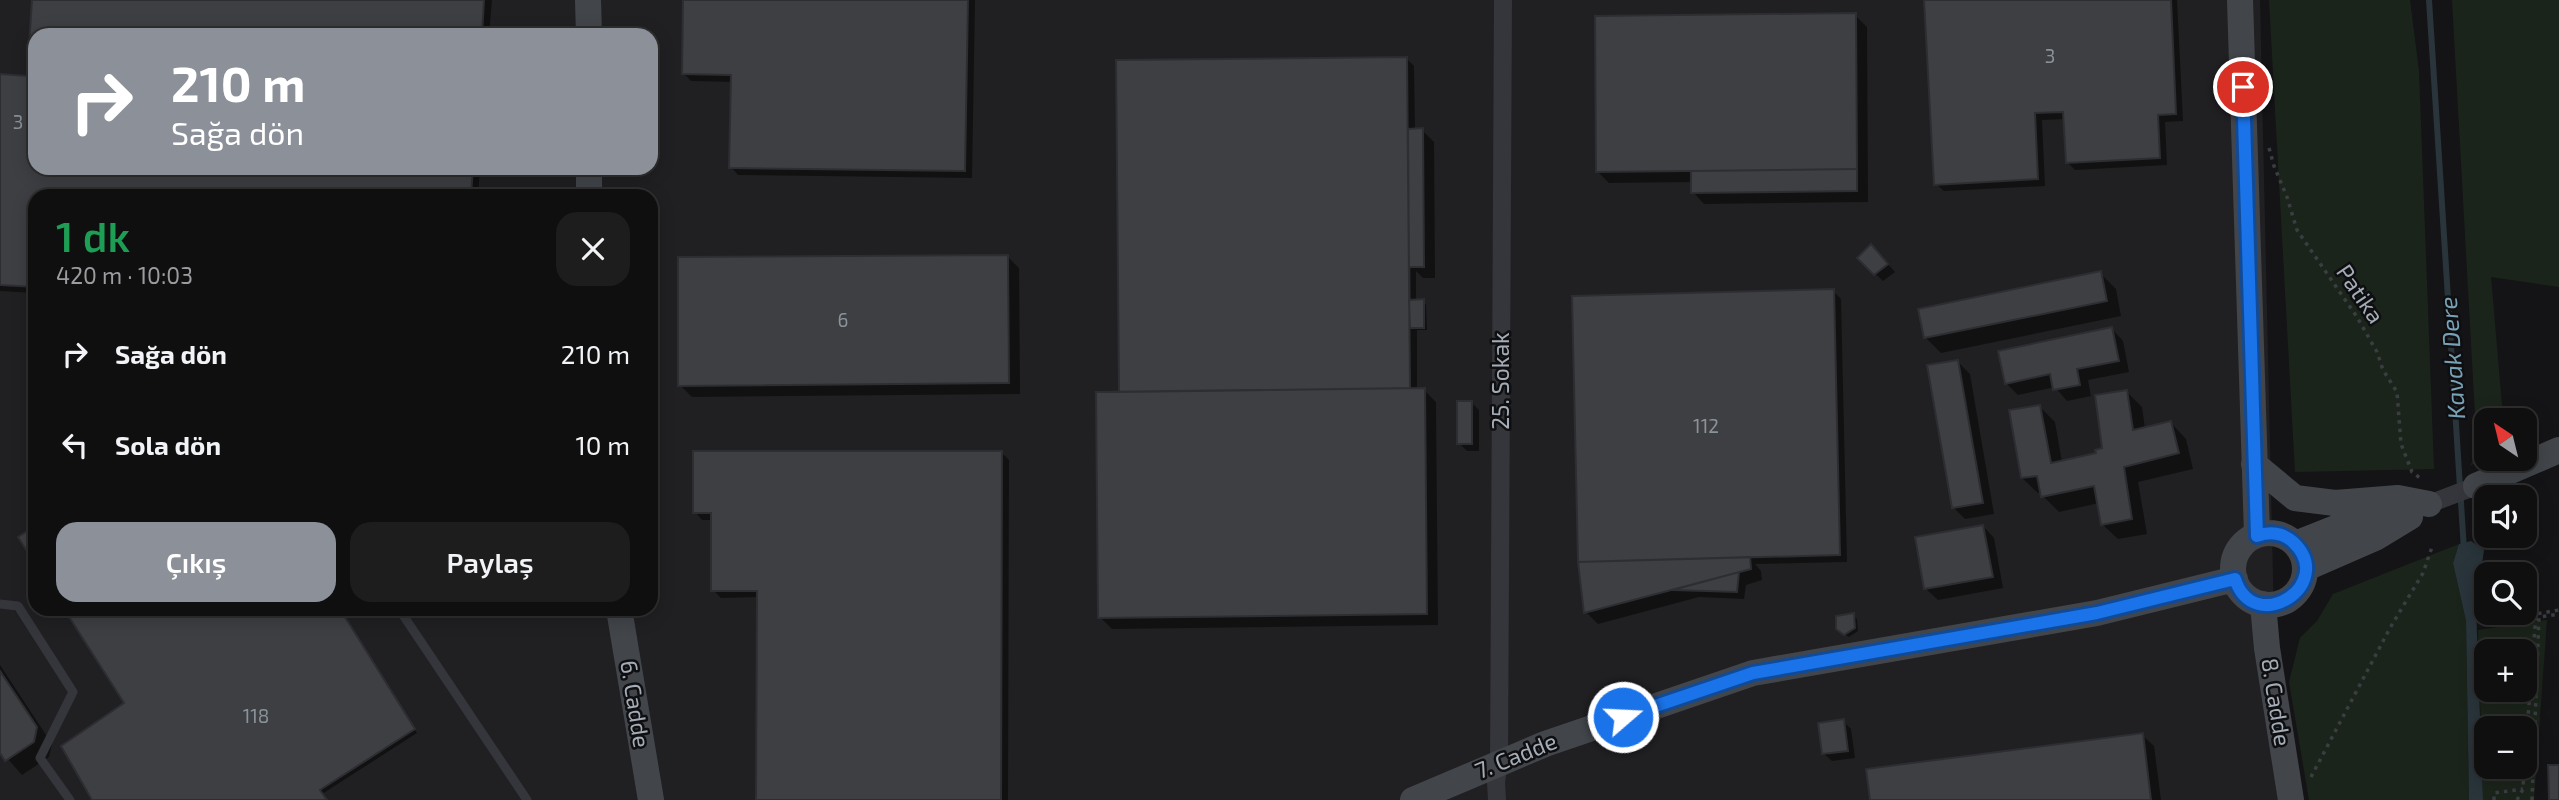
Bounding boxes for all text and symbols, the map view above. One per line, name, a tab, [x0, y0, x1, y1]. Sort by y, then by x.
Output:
house number: 3	[2045, 44, 2055, 67]
text: 210 m	[171, 53, 305, 112]
icon: right	[56, 56, 147, 147]
pin	[2213, 57, 2273, 117]
icon: arrive	[2224, 68, 2262, 106]
house number: 3	[13, 110, 23, 133]
text: Sağa dön	[171, 113, 304, 151]
text: 1 dk	[56, 210, 130, 260]
button: close	[556, 212, 630, 286]
street label: Patika	[2331, 259, 2391, 328]
text: 420 m · 10:03	[56, 261, 193, 289]
water label: Kavak Dere	[2433, 296, 2470, 420]
house number: 6	[838, 308, 848, 331]
street label: 25. Sokak	[1486, 332, 1514, 430]
icon: right	[56, 335, 94, 373]
text: Sağa dön	[115, 338, 227, 369]
text: 210 m	[561, 338, 630, 369]
north arrow	[2474, 408, 2538, 471]
map controls	[2474, 408, 2537, 779]
house number: 112	[1693, 414, 1719, 437]
icon: left	[56, 426, 94, 464]
text: Sola dön	[115, 429, 221, 460]
text: 10 m	[575, 429, 630, 460]
button: sound	[2474, 485, 2537, 548]
button: Çıkış	[56, 522, 336, 602]
button: Paylaş	[350, 522, 630, 602]
button: search	[2474, 562, 2537, 625]
button: +	[2474, 639, 2537, 702]
street label: 8. Cadde	[2256, 656, 2298, 748]
street label: 6. Cadde	[615, 658, 657, 749]
position arrow	[1586, 680, 1660, 754]
house number: 118	[243, 704, 269, 727]
button: −	[2474, 716, 2537, 779]
street label: 7. Cadde	[1471, 726, 1561, 784]

